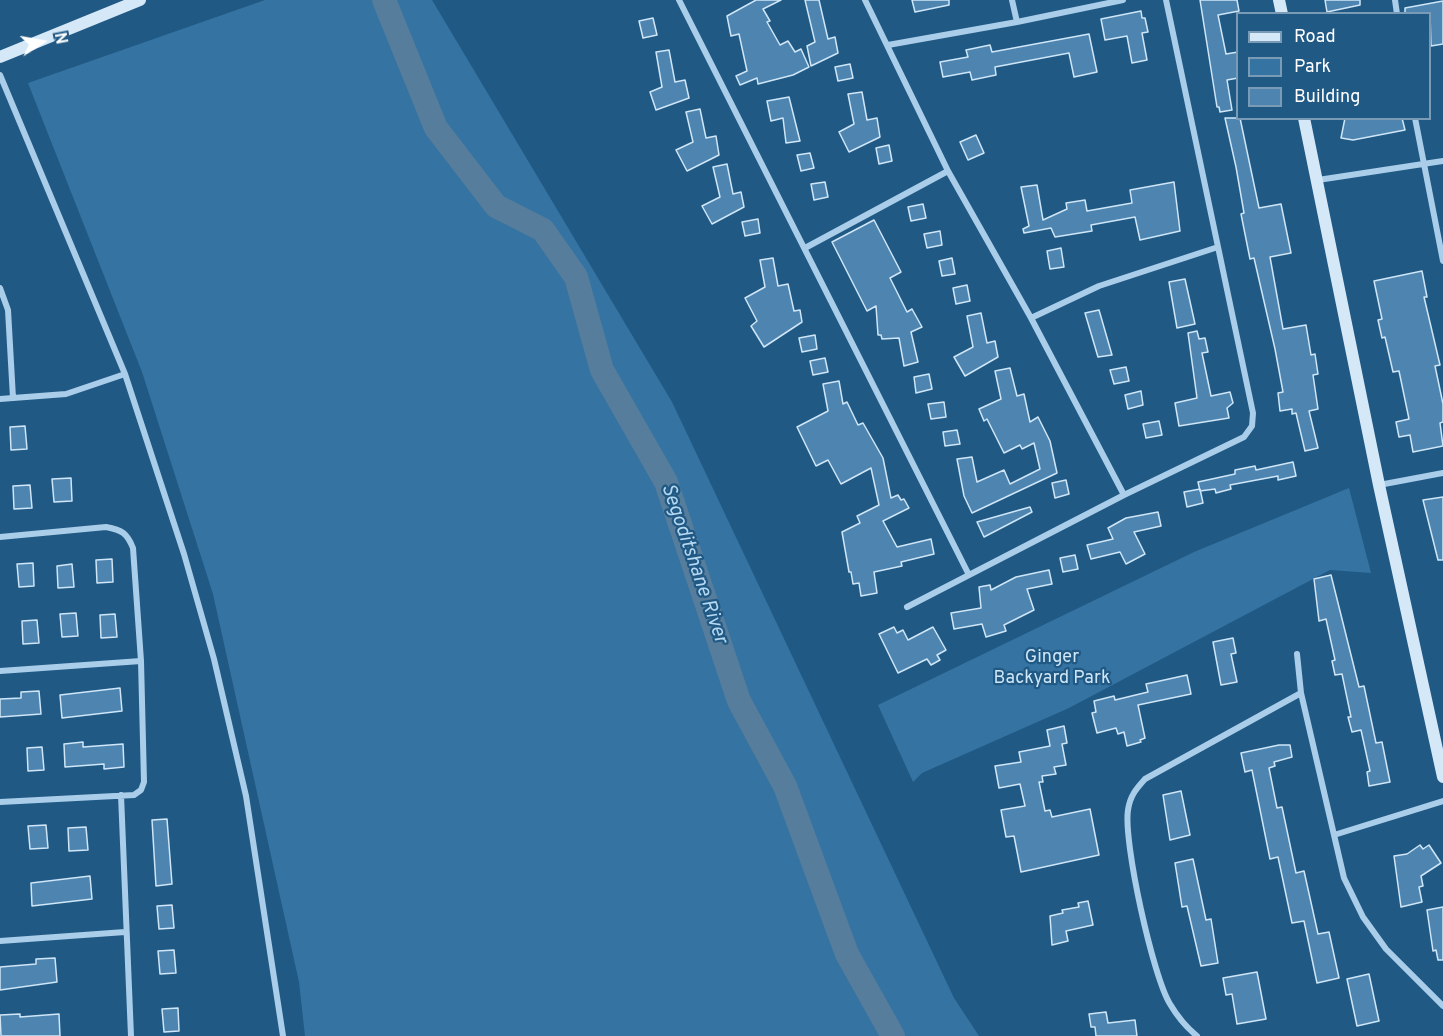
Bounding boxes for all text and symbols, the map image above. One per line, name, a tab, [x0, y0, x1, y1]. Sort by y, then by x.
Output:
north arrow	[12, 12, 72, 72]
legend	[1236, 12, 1431, 120]
text: Road	[1294, 26, 1336, 49]
text: N	[49, 31, 71, 46]
text: Park	[1294, 56, 1331, 79]
text: Building	[1294, 86, 1360, 109]
water label: Segoditshane River	[654, 481, 732, 647]
park label: Ginger Backyard Park	[994, 647, 1110, 690]

